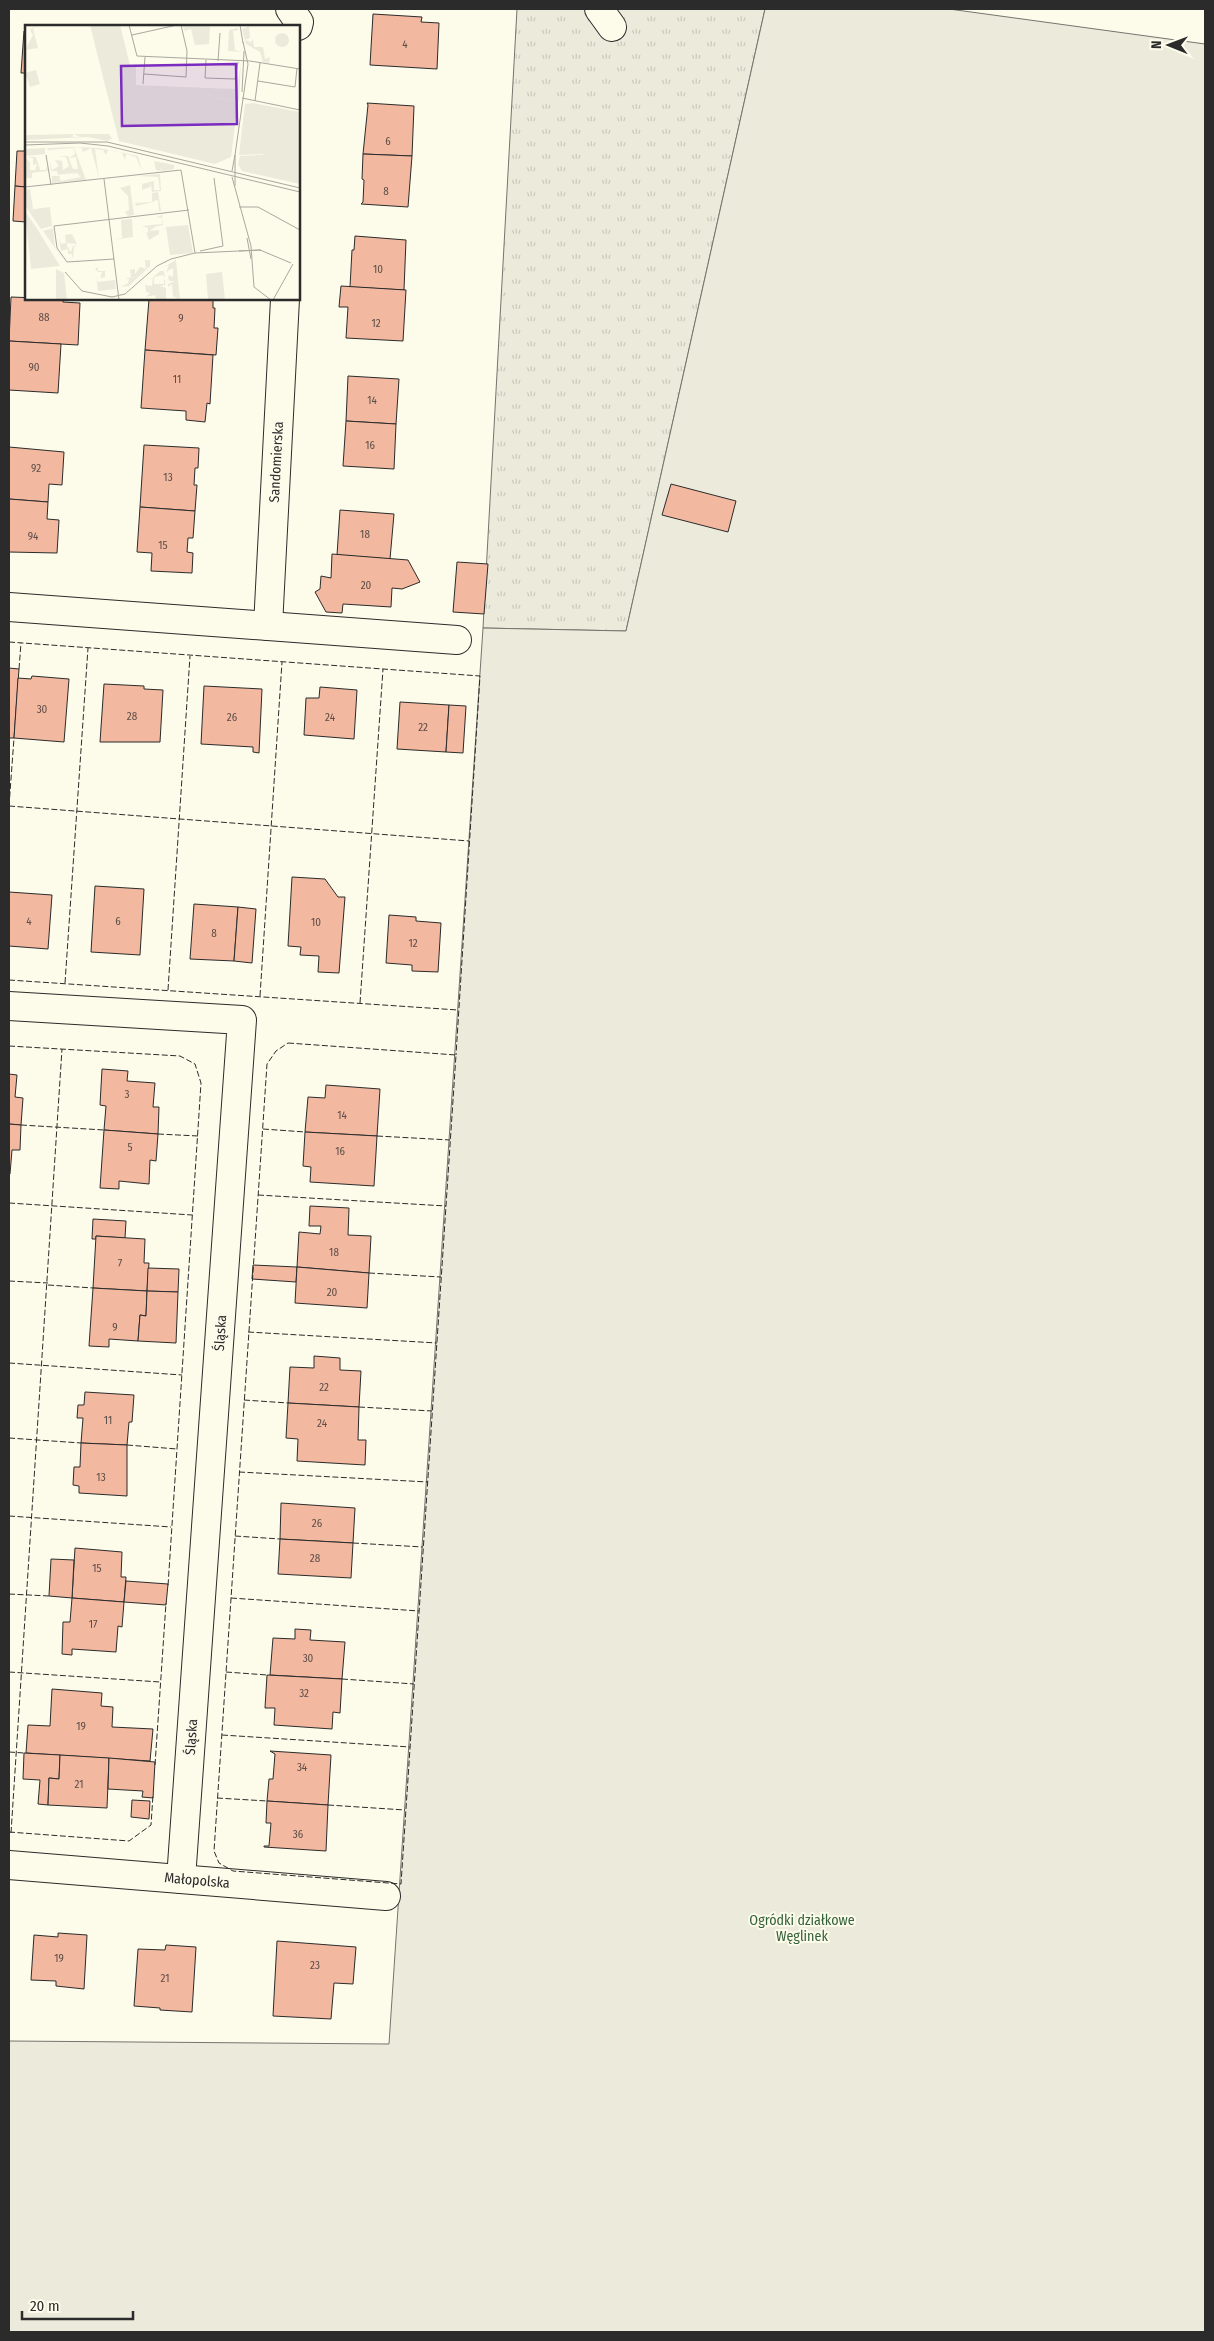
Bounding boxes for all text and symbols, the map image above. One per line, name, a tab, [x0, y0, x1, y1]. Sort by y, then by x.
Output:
north arrow	[1144, 20, 1194, 70]
inset map	[25, 25, 300, 300]
house number: 4	[402, 38, 408, 51]
text: N	[1148, 40, 1165, 49]
house number: 6	[385, 135, 391, 148]
house number: 8	[383, 185, 389, 198]
house number: 10	[373, 263, 383, 276]
house number: 88	[39, 311, 50, 324]
house number: 9	[178, 312, 184, 325]
house number: 12	[371, 317, 381, 330]
house number: 90	[28, 361, 40, 374]
house number: 11	[173, 373, 181, 386]
house number: 14	[367, 394, 377, 407]
street label: Sandomierska	[266, 421, 287, 503]
house number: 16	[365, 439, 375, 452]
house number: 92	[31, 462, 41, 475]
house number: 13	[163, 471, 173, 484]
house number: 18	[360, 528, 370, 541]
house number: 94	[28, 530, 39, 543]
house number: 15	[158, 539, 168, 552]
house number: 20	[361, 579, 372, 592]
house number: 30	[37, 703, 48, 716]
house number: 28	[127, 710, 138, 723]
house number: 26	[227, 711, 238, 724]
house number: 24	[325, 711, 336, 724]
house number: 22	[418, 721, 428, 734]
house number: 4	[26, 915, 32, 928]
house number: 6	[115, 915, 121, 928]
house number: 10	[311, 916, 321, 929]
house number: 8	[211, 927, 217, 940]
house number: 12	[408, 937, 418, 950]
house number: 3	[125, 1088, 130, 1101]
house number: 14	[337, 1109, 347, 1122]
house number: 5	[127, 1141, 133, 1154]
house number: 16	[335, 1145, 345, 1158]
house number: 18	[329, 1246, 339, 1259]
house number: 7	[118, 1257, 123, 1270]
house number: 20	[327, 1286, 338, 1299]
street label: Śląska	[210, 1314, 230, 1352]
house number: 9	[112, 1321, 118, 1334]
house number: 22	[319, 1381, 329, 1394]
house number: 11	[104, 1414, 112, 1427]
house number: 24	[317, 1417, 328, 1430]
house number: 13	[96, 1471, 106, 1484]
house number: 26	[312, 1517, 323, 1530]
house number: 28	[310, 1552, 321, 1565]
house number: 15	[92, 1562, 102, 1575]
house number: 17	[89, 1618, 98, 1631]
house number: 30	[303, 1652, 314, 1665]
house number: 32	[299, 1687, 309, 1700]
street label: Śląska	[181, 1718, 201, 1756]
house number: 19	[76, 1720, 86, 1733]
house number: 34	[297, 1761, 308, 1774]
house number: 21	[75, 1778, 83, 1791]
house number: 36	[293, 1828, 304, 1841]
street label: Małopolska	[164, 1869, 231, 1892]
park label: Ogródki działkowe Węglinek	[749, 1912, 855, 1945]
house number: 19	[54, 1952, 64, 1965]
house number: 23	[310, 1959, 320, 1972]
house number: 21	[161, 1972, 169, 1985]
scale bar	[22, 2288, 134, 2320]
text: 20 m	[30, 2297, 60, 2315]

